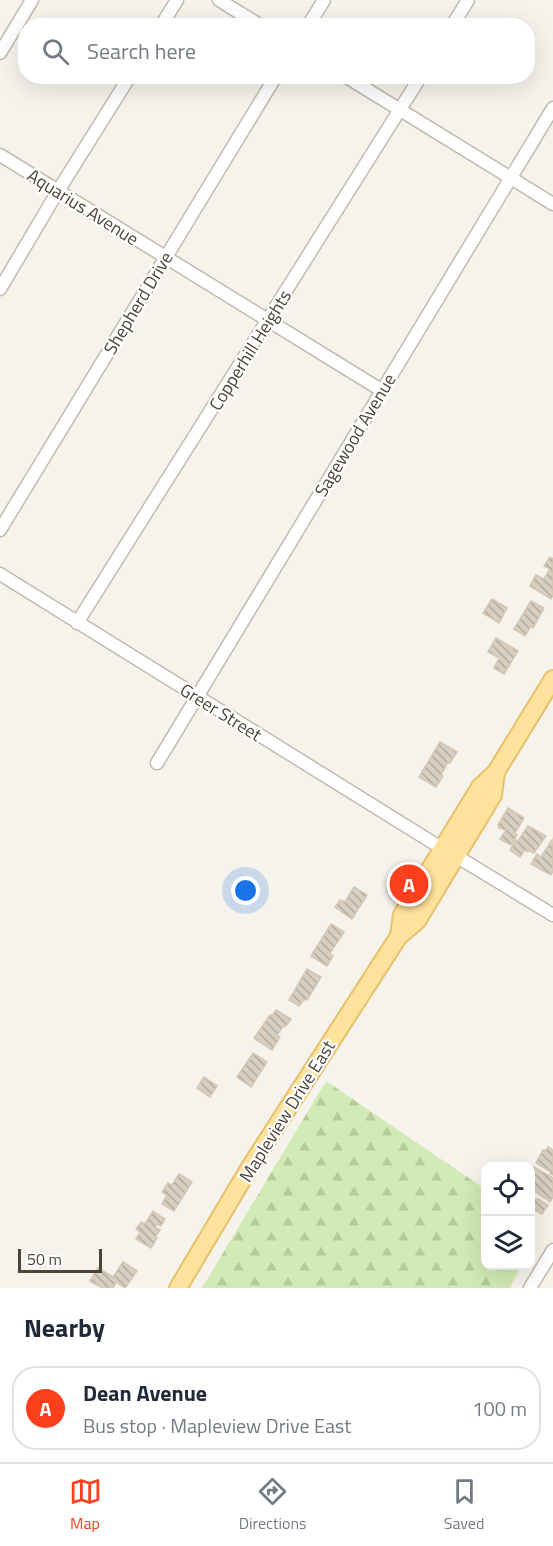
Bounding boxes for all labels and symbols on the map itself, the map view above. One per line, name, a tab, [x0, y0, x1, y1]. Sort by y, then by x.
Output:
street label: Aquarius Avenue	[22, 162, 144, 252]
street label: Shepherd Drive	[97, 246, 179, 360]
street label: Copperhill Heights	[202, 284, 298, 416]
street label: Sagewood Avenue	[308, 368, 402, 502]
street label: Greer Street	[175, 676, 268, 748]
pin: A	[390, 862, 428, 906]
your location	[231, 876, 260, 905]
street label: Mapleview Drive East	[232, 1034, 342, 1187]
scale bar	[18, 1246, 102, 1274]

